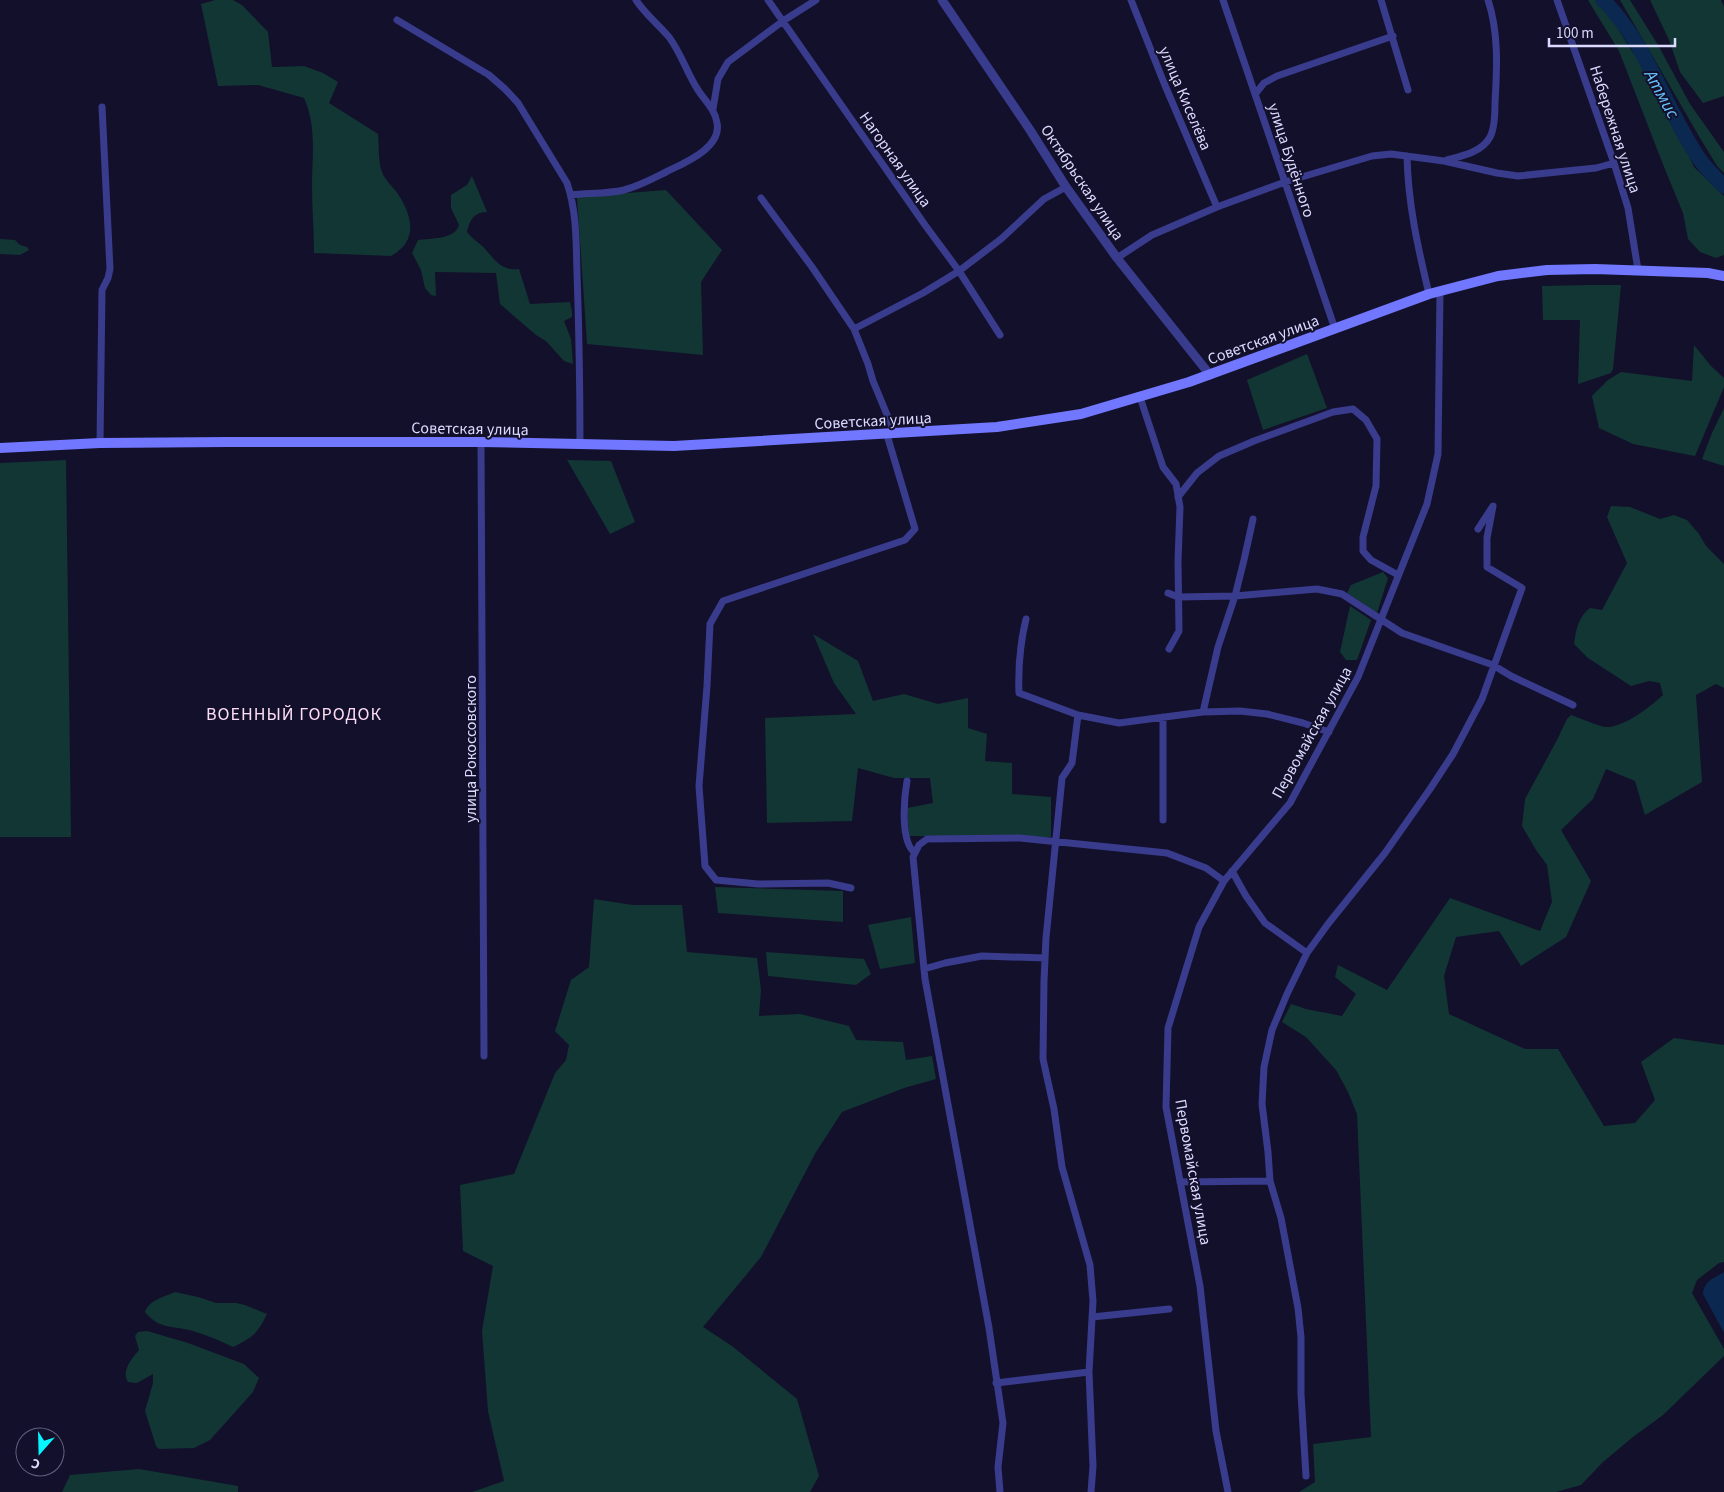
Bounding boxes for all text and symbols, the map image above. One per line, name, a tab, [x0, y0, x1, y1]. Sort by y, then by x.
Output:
scale bar	[1549, 15, 1675, 47]
text: 100 m	[1556, 23, 1594, 44]
street label: улица Киселёва	[1153, 43, 1217, 154]
street label: Набережная улица	[1584, 63, 1646, 196]
water label: Атмис	[1637, 64, 1685, 123]
street label: улица Будённого	[1262, 100, 1320, 220]
street label: Нагорная улица	[854, 107, 936, 212]
street label: Октябрьская улица	[1035, 120, 1129, 245]
street label: Советская улица	[1204, 310, 1322, 370]
street label: Советская улица	[814, 407, 932, 435]
street label: Советская улица	[411, 417, 529, 441]
street label: Первомайская улица	[1266, 663, 1357, 802]
street label: улица Рокоссовского	[460, 675, 482, 823]
district label: ВОЕННЫЙ ГОРОДОК	[206, 702, 382, 727]
street label: Первомайская улица	[1169, 1098, 1217, 1247]
north arrow	[15, 1427, 65, 1477]
text: С	[29, 1452, 43, 1474]

